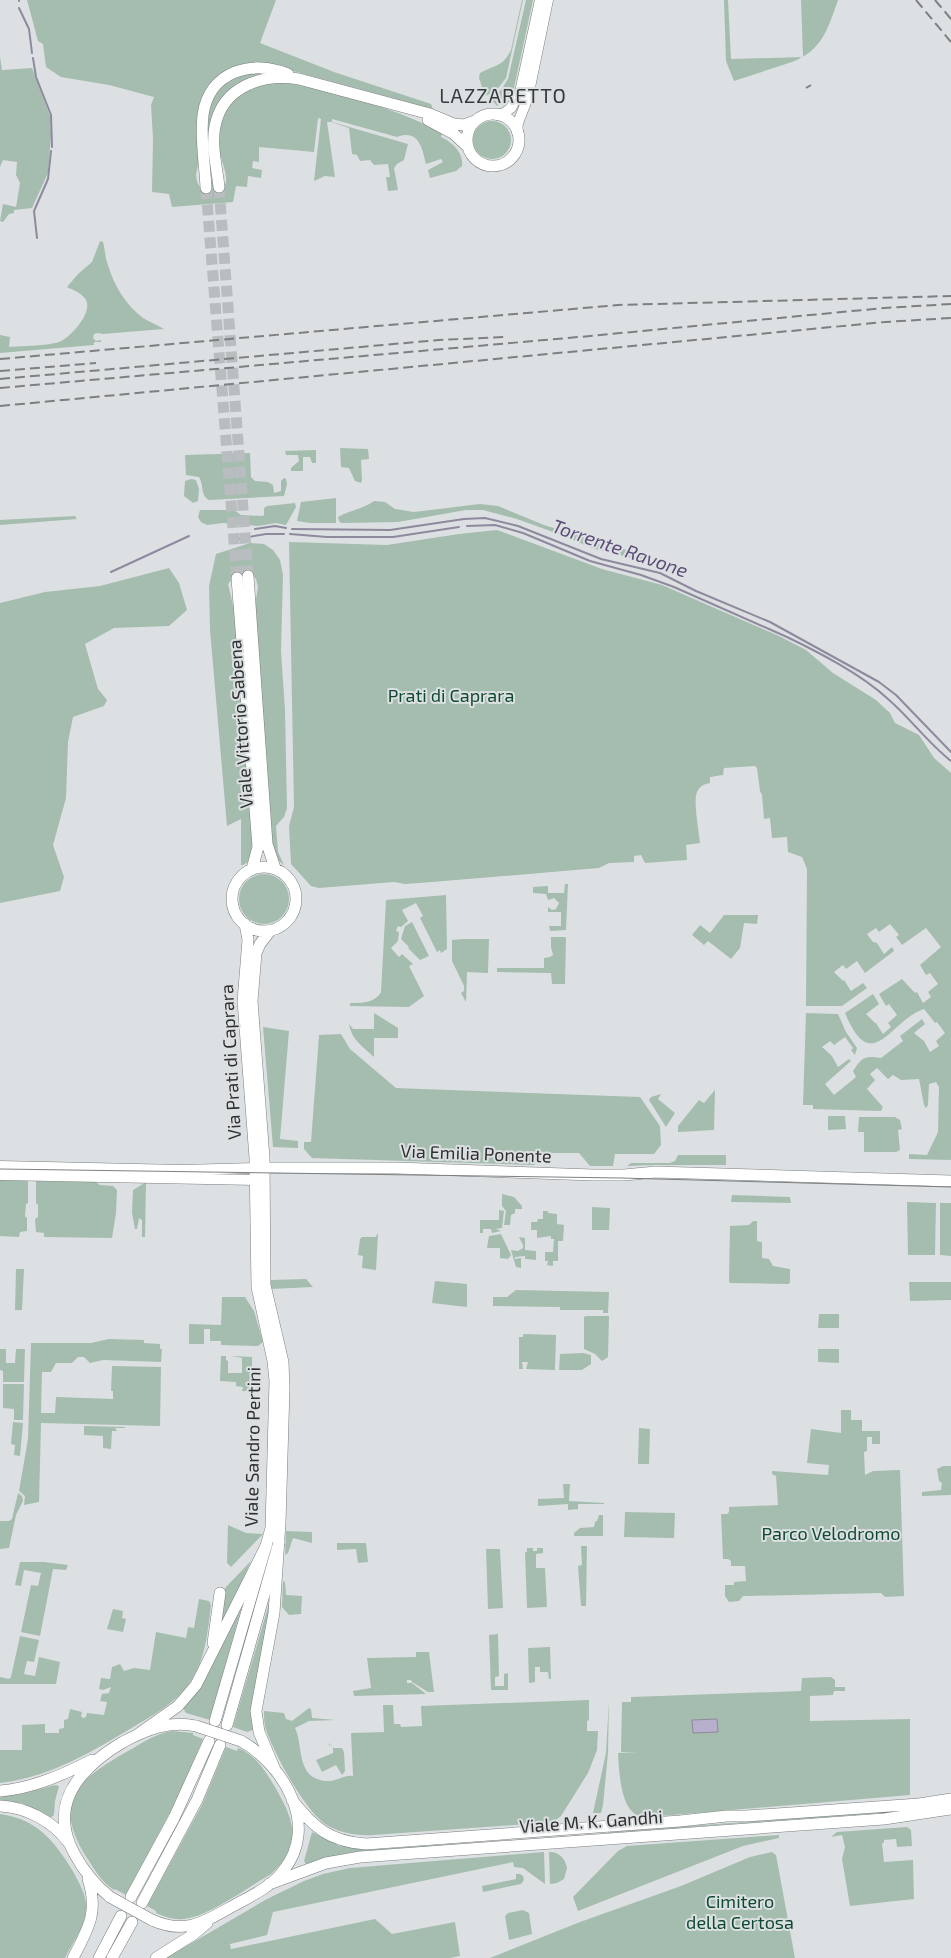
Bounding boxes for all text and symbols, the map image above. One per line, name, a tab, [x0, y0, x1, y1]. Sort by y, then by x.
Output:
district label: LAZZARETTO	[439, 83, 567, 107]
water label: Torrente Ravone	[549, 514, 691, 581]
street label: Viale Vittorio Sabena	[223, 639, 257, 809]
park label: Prati di Caprara	[388, 684, 514, 706]
street label: Via Prati di Caprara	[215, 984, 245, 1140]
street label: Via Emilia Ponente	[400, 1139, 552, 1167]
street label: Viale Sandro Pertini	[240, 1367, 264, 1527]
park label: Parco Velodromo	[762, 1522, 900, 1544]
street label: Viale M. K. Gandhi	[518, 1805, 663, 1837]
park label: Cimitero della Certosa	[686, 1890, 794, 1933]

